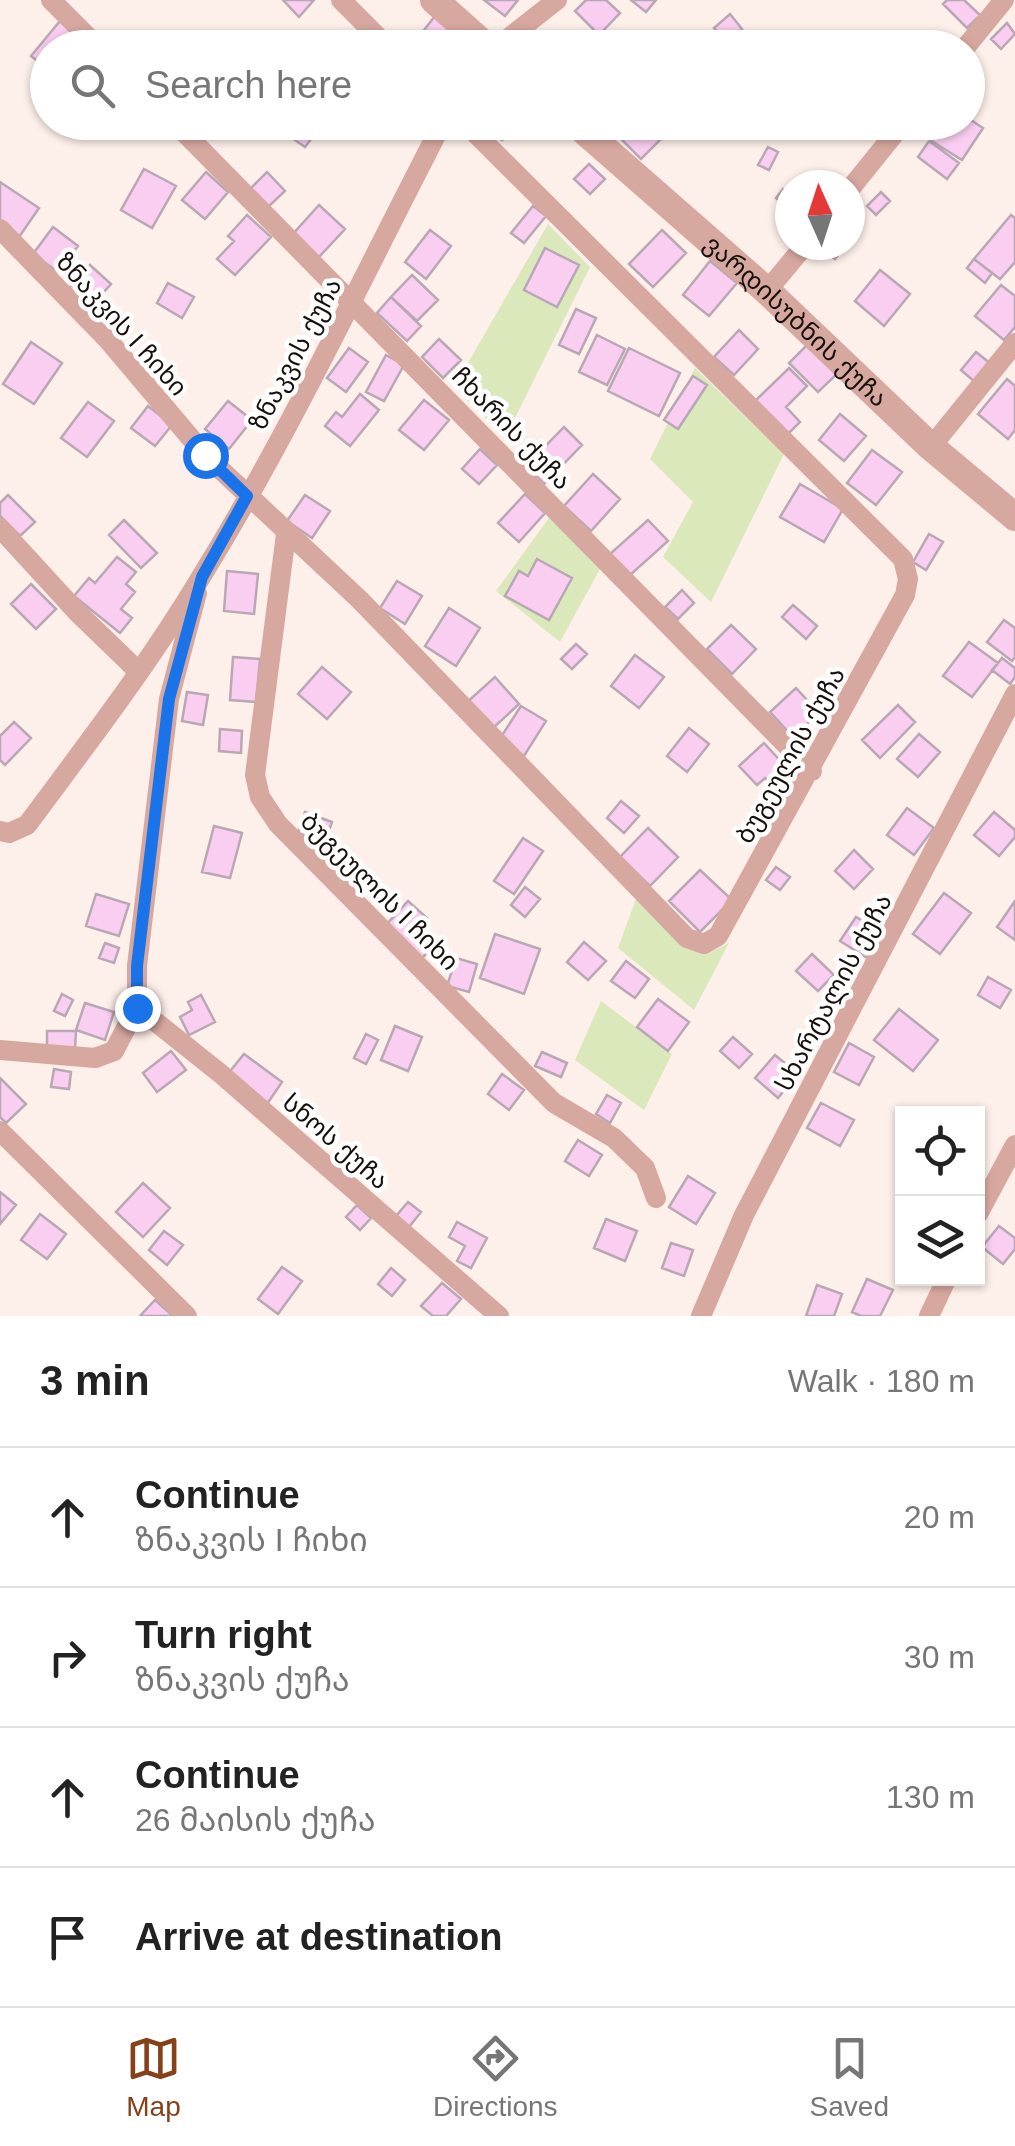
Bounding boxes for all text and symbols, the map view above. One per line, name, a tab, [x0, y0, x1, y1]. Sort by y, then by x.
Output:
search box	[30, 30, 985, 140]
icon: search	[65, 58, 120, 113]
text: Search here	[145, 64, 352, 106]
north arrow	[775, 170, 865, 260]
street label: ვარდისუბნის ქუჩა	[698, 229, 893, 412]
street label: ზნაკვის I ჩიხი	[50, 247, 193, 402]
street label: ზნაკვის ქუჩა	[243, 273, 348, 435]
street label: ჩხარის ქუჩა	[446, 361, 577, 495]
route start	[183, 433, 229, 479]
street label: ბუგეულის ქუჩა	[730, 662, 852, 849]
street label: ბუგეულის I ჩიხი	[294, 806, 465, 977]
street label: სხარტალის ქუჩა	[769, 889, 899, 1096]
route end	[115, 986, 161, 1032]
street label: სნოს ქუჩა	[277, 1088, 395, 1195]
map controls	[895, 1106, 985, 1286]
button: locate	[895, 1106, 985, 1196]
button: layers	[895, 1196, 985, 1286]
text: 3 min	[40, 1357, 150, 1404]
text: Walk · 180 m	[788, 1363, 975, 1399]
text: Continue	[135, 1474, 300, 1516]
icon: ahead	[40, 1490, 95, 1545]
text: 20 m	[904, 1499, 975, 1535]
text: ზნაკვის I ჩიხი	[135, 1522, 368, 1558]
text: Turn right	[135, 1614, 312, 1656]
icon: right	[40, 1630, 95, 1685]
text: 30 m	[904, 1639, 975, 1675]
text: ზნაკვის ქუჩა	[135, 1662, 350, 1698]
text: Continue	[135, 1754, 300, 1796]
icon: ahead	[40, 1770, 95, 1825]
text: 130 m	[886, 1779, 975, 1815]
text: 26 მაისის ქუჩა	[135, 1802, 376, 1838]
icon: arrive	[40, 1910, 95, 1965]
text: Arrive at destination	[135, 1916, 502, 1958]
tab: Map	[126, 2031, 181, 2123]
tab: Directions	[433, 2031, 558, 2123]
tab: Saved	[810, 2031, 889, 2123]

